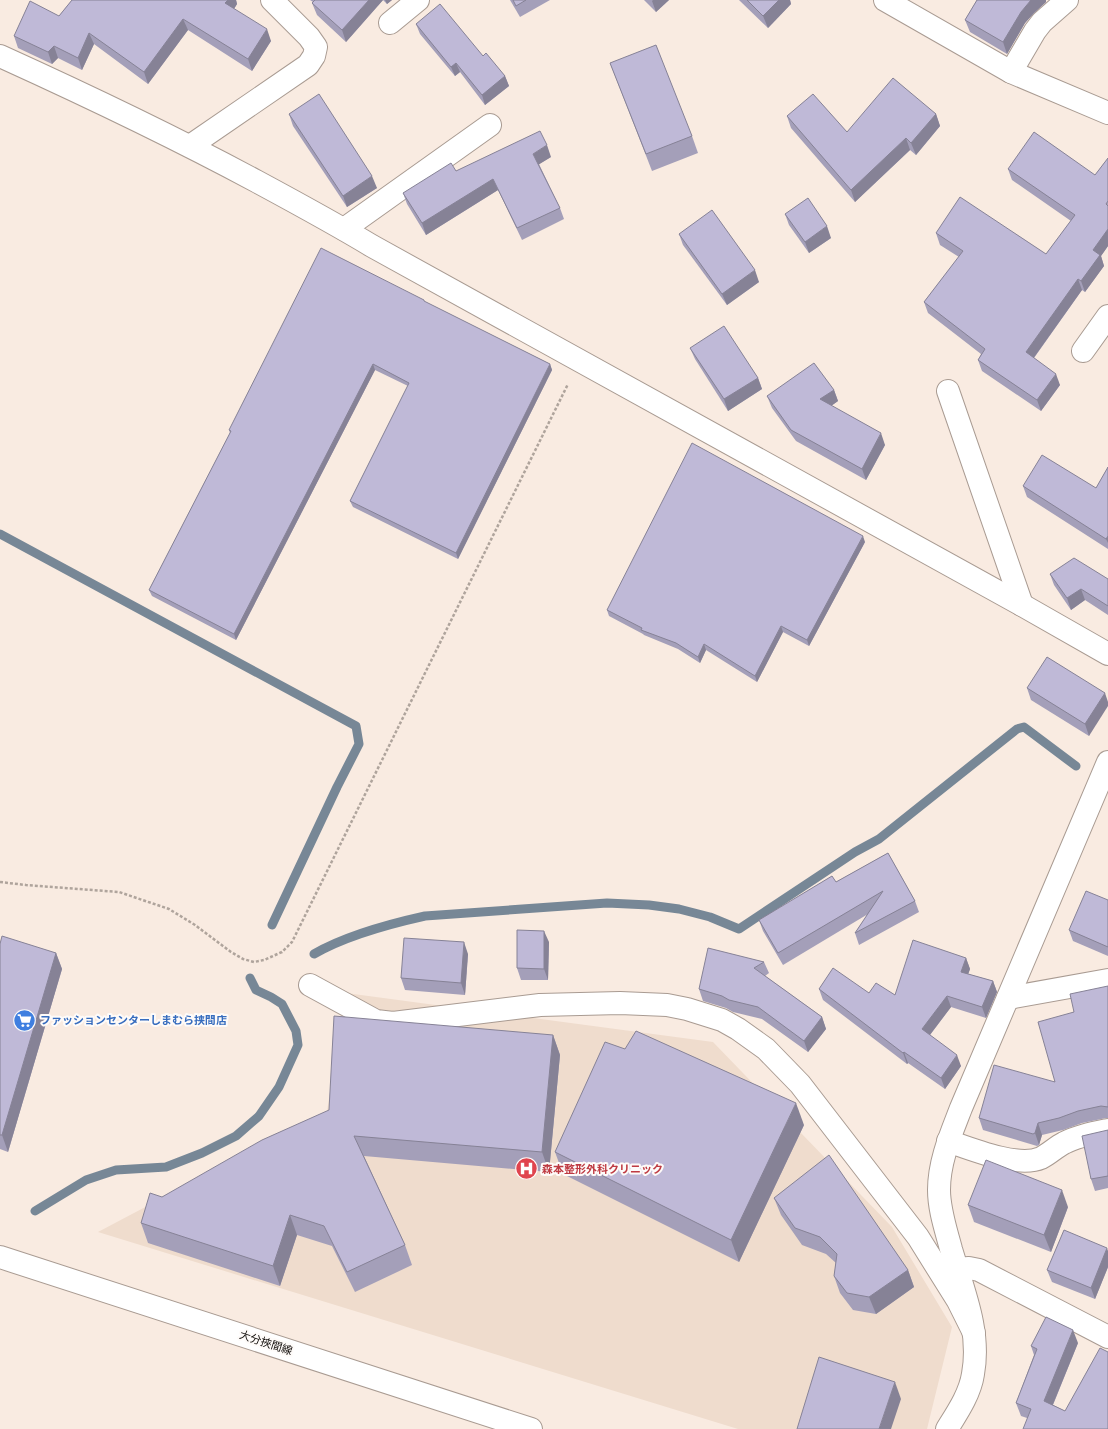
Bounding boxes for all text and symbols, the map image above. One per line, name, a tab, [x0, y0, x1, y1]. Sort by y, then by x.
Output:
supermarket icon: ファッションセンターしまむら挟間店	[11, 1007, 37, 1033]
place label: ファッションセンターしまむら挟間店	[40, 1014, 227, 1027]
hospital icon: 森本整形外科クリニック	[514, 1156, 540, 1182]
place label: 森本整形外科クリニック	[542, 1163, 663, 1176]
street label: 大分挾間線	[238, 1328, 294, 1358]

